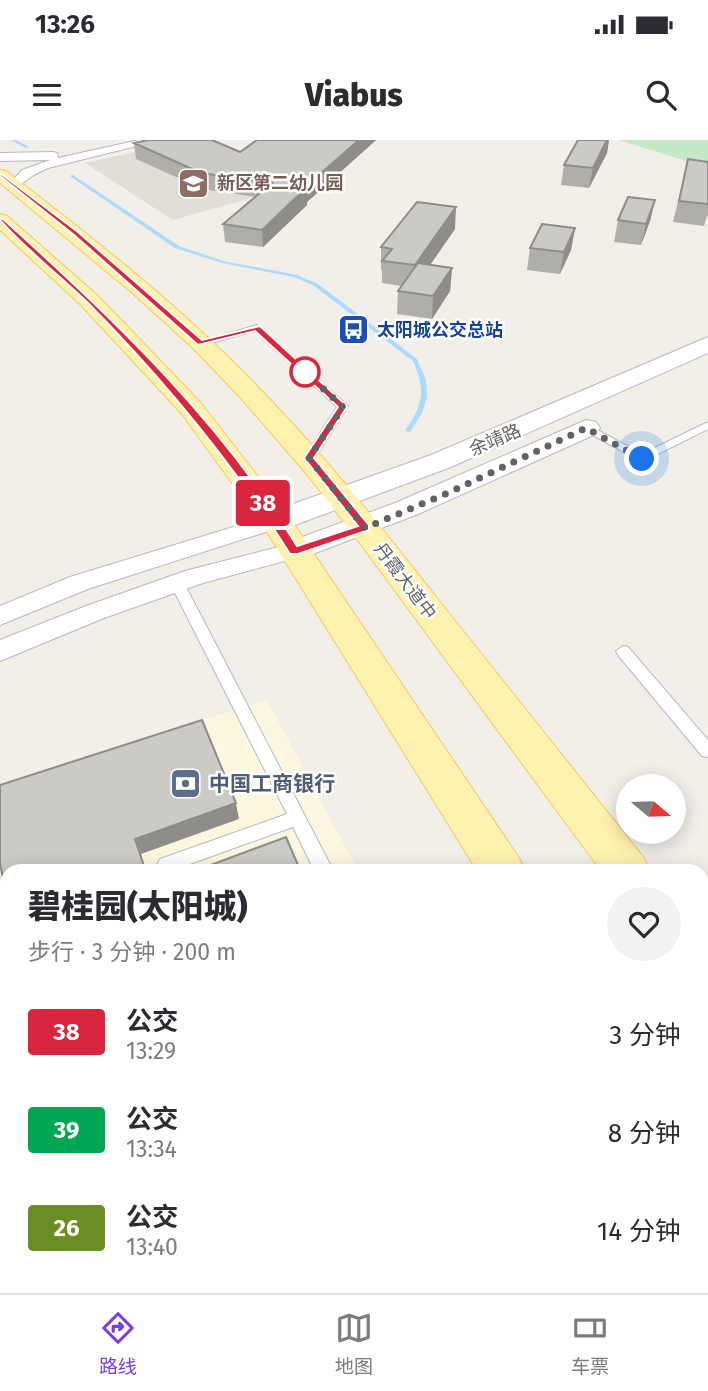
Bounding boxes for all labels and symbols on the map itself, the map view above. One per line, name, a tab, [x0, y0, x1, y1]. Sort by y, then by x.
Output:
school or university icon: 新区第二幼儿园	[177, 166, 211, 200]
place label: 新区第二幼儿园	[217, 172, 343, 194]
bus stop icon: 太阳城公交总站	[337, 313, 371, 347]
place label: 太阳城公交总站	[377, 319, 503, 341]
unlabelled marker	[290, 357, 320, 387]
street label: 余靖路	[466, 419, 524, 461]
your location	[624, 441, 659, 476]
line badge: 38	[232, 480, 294, 526]
street label: 丹霞大道中	[369, 538, 441, 624]
bank icon: 中国工商银行	[169, 767, 203, 801]
place label: 中国工商银行	[209, 771, 335, 797]
north arrow	[616, 774, 686, 844]

